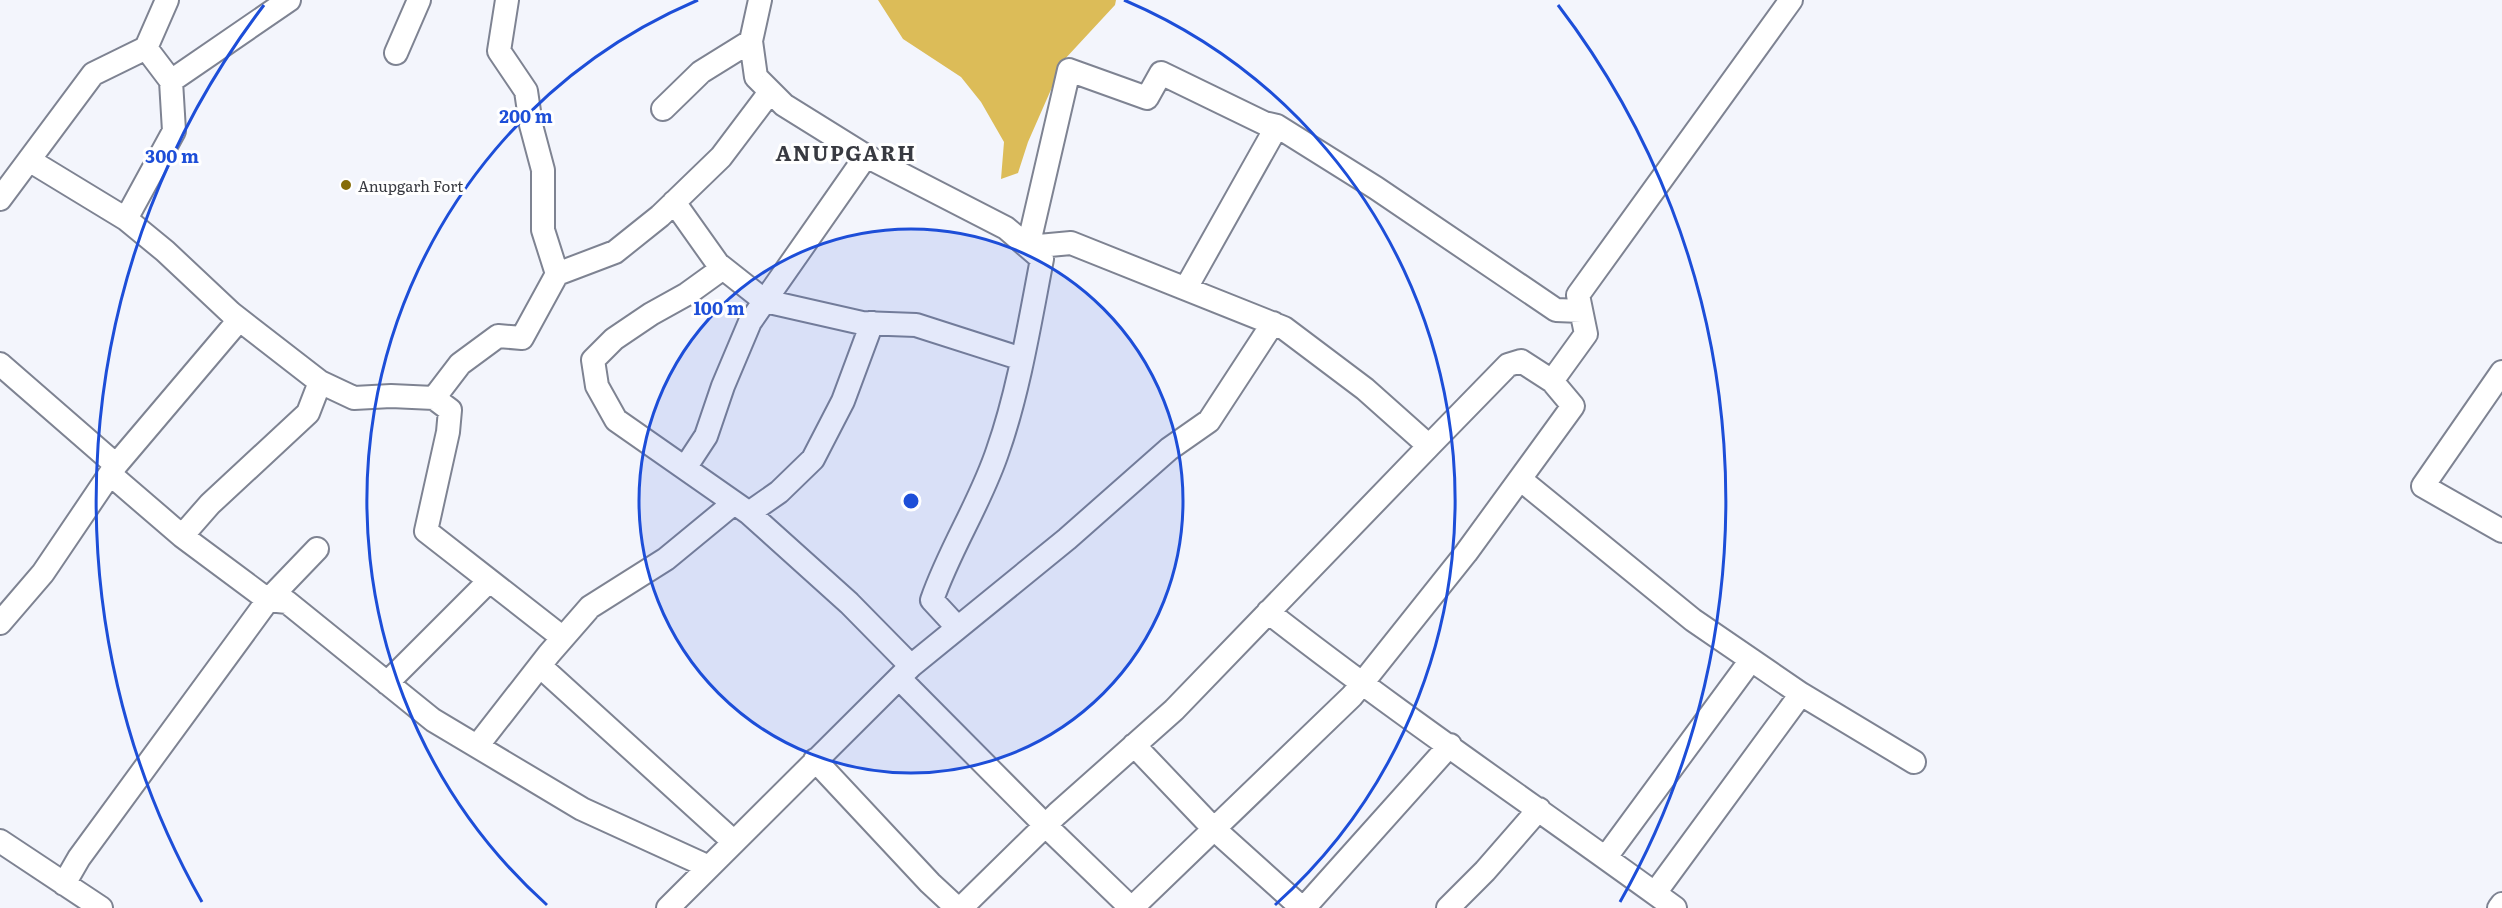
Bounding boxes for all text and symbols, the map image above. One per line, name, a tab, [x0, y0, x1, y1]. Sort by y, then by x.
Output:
text: 200 m	[499, 102, 553, 129]
district label: ANUPGARH	[775, 136, 917, 167]
text: 300 m	[145, 142, 199, 169]
place label: Anupgarh Fort	[358, 174, 463, 197]
marker: Anupgarh Fort	[339, 178, 353, 192]
text: 100 m	[693, 294, 745, 321]
centre of rings	[901, 491, 921, 511]

